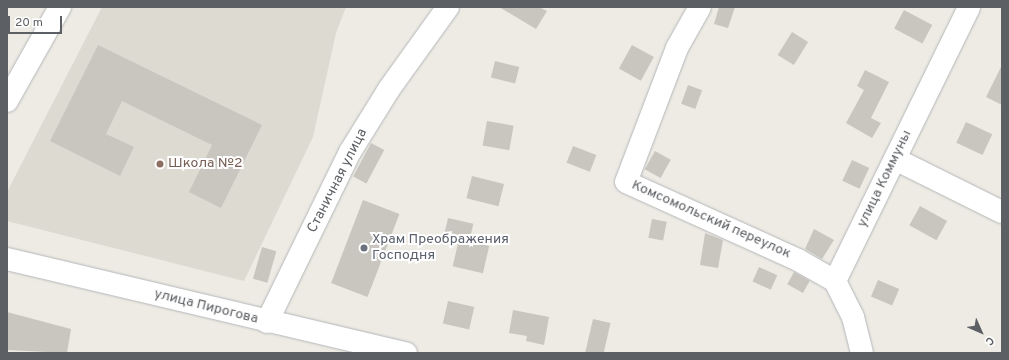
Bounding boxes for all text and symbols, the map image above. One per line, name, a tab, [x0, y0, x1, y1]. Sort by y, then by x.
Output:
scale bar	[10, 8, 64, 34]
text: 20 m	[15, 15, 43, 31]
street label: Станичная улица	[304, 126, 372, 236]
street label: улица Коммуны	[854, 128, 916, 230]
place label: Школа №2	[168, 156, 243, 172]
marker: Школа №2	[155, 159, 165, 169]
street label: Комсомольский переулок	[629, 177, 793, 263]
place label: Храм Преображения Господня	[372, 232, 509, 264]
marker: Храм Преображения Господня	[359, 243, 369, 253]
street label: улица Пирогова	[152, 286, 260, 328]
north arrow	[961, 312, 1001, 352]
text: С	[982, 333, 997, 348]

